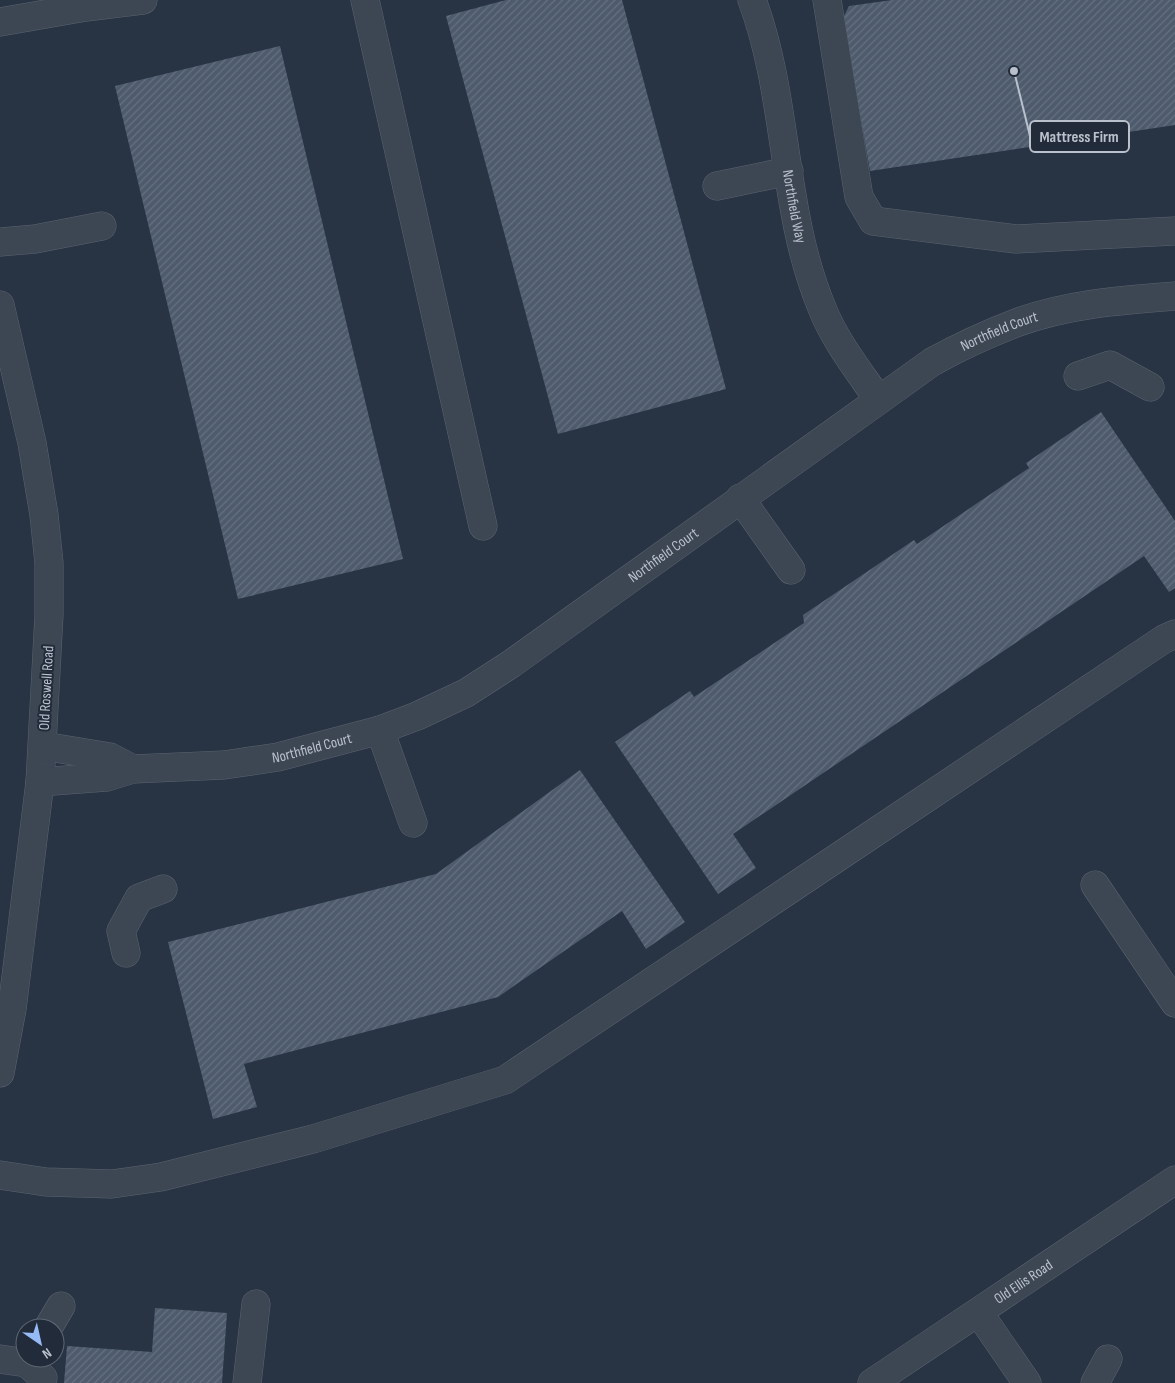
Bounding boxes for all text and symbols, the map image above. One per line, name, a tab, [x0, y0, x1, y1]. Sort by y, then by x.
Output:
callout: Mattress Firm	[1030, 121, 1129, 152]
text: Mattress Firm	[1040, 128, 1118, 147]
street label: Northfield Way	[778, 168, 810, 245]
street label: Northfield Court	[957, 307, 1041, 356]
street label: Northfield Court	[624, 523, 703, 587]
street label: Old Roswell Road	[35, 645, 58, 731]
street label: Northfield Court	[271, 729, 354, 768]
street label: Old Ellis Road	[991, 1256, 1056, 1309]
north arrow	[15, 1318, 65, 1368]
text: N	[39, 1344, 55, 1363]

